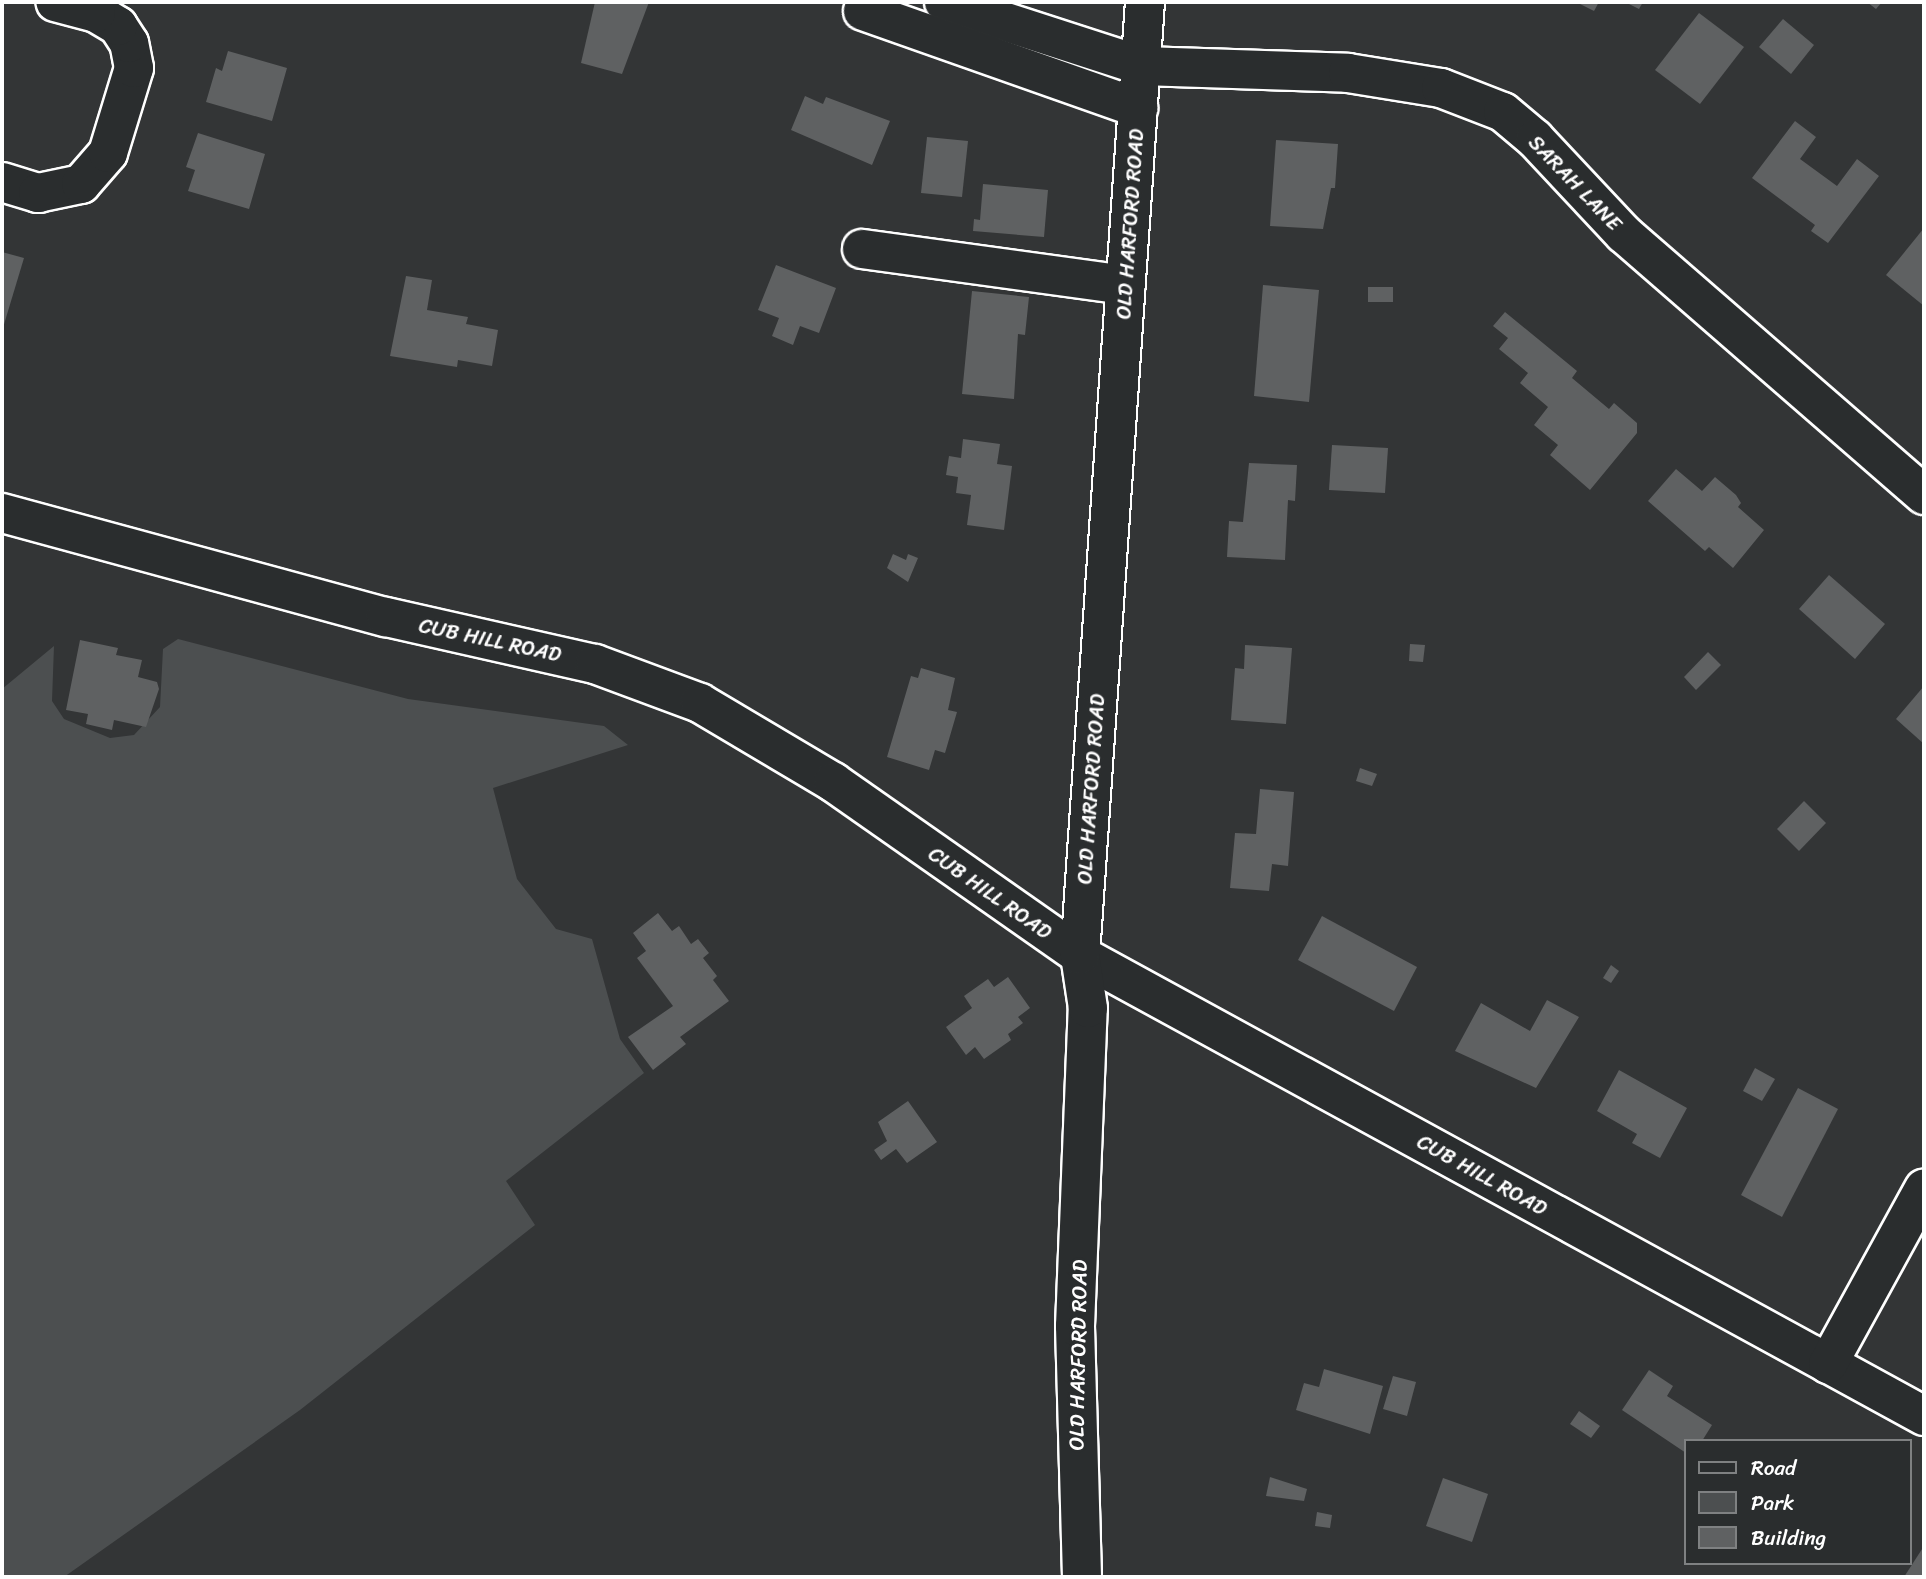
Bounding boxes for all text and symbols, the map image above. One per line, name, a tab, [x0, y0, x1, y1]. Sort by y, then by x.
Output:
street label: OLD HARFORD ROAD	[1111, 128, 1149, 320]
street label: SARAH LANE	[1523, 130, 1627, 236]
street label: CUB HILL ROAD	[416, 612, 564, 668]
street label: OLD HARFORD ROAD	[1072, 693, 1110, 885]
street label: CUB HILL ROAD	[923, 841, 1057, 945]
street label: CUB HILL ROAD	[1412, 1128, 1552, 1222]
street label: OLD HARFORD ROAD	[1064, 1259, 1092, 1451]
legend	[1685, 1439, 1912, 1565]
text: Road	[1751, 1449, 1796, 1487]
text: Park	[1751, 1484, 1794, 1522]
text: Building	[1751, 1519, 1826, 1557]

